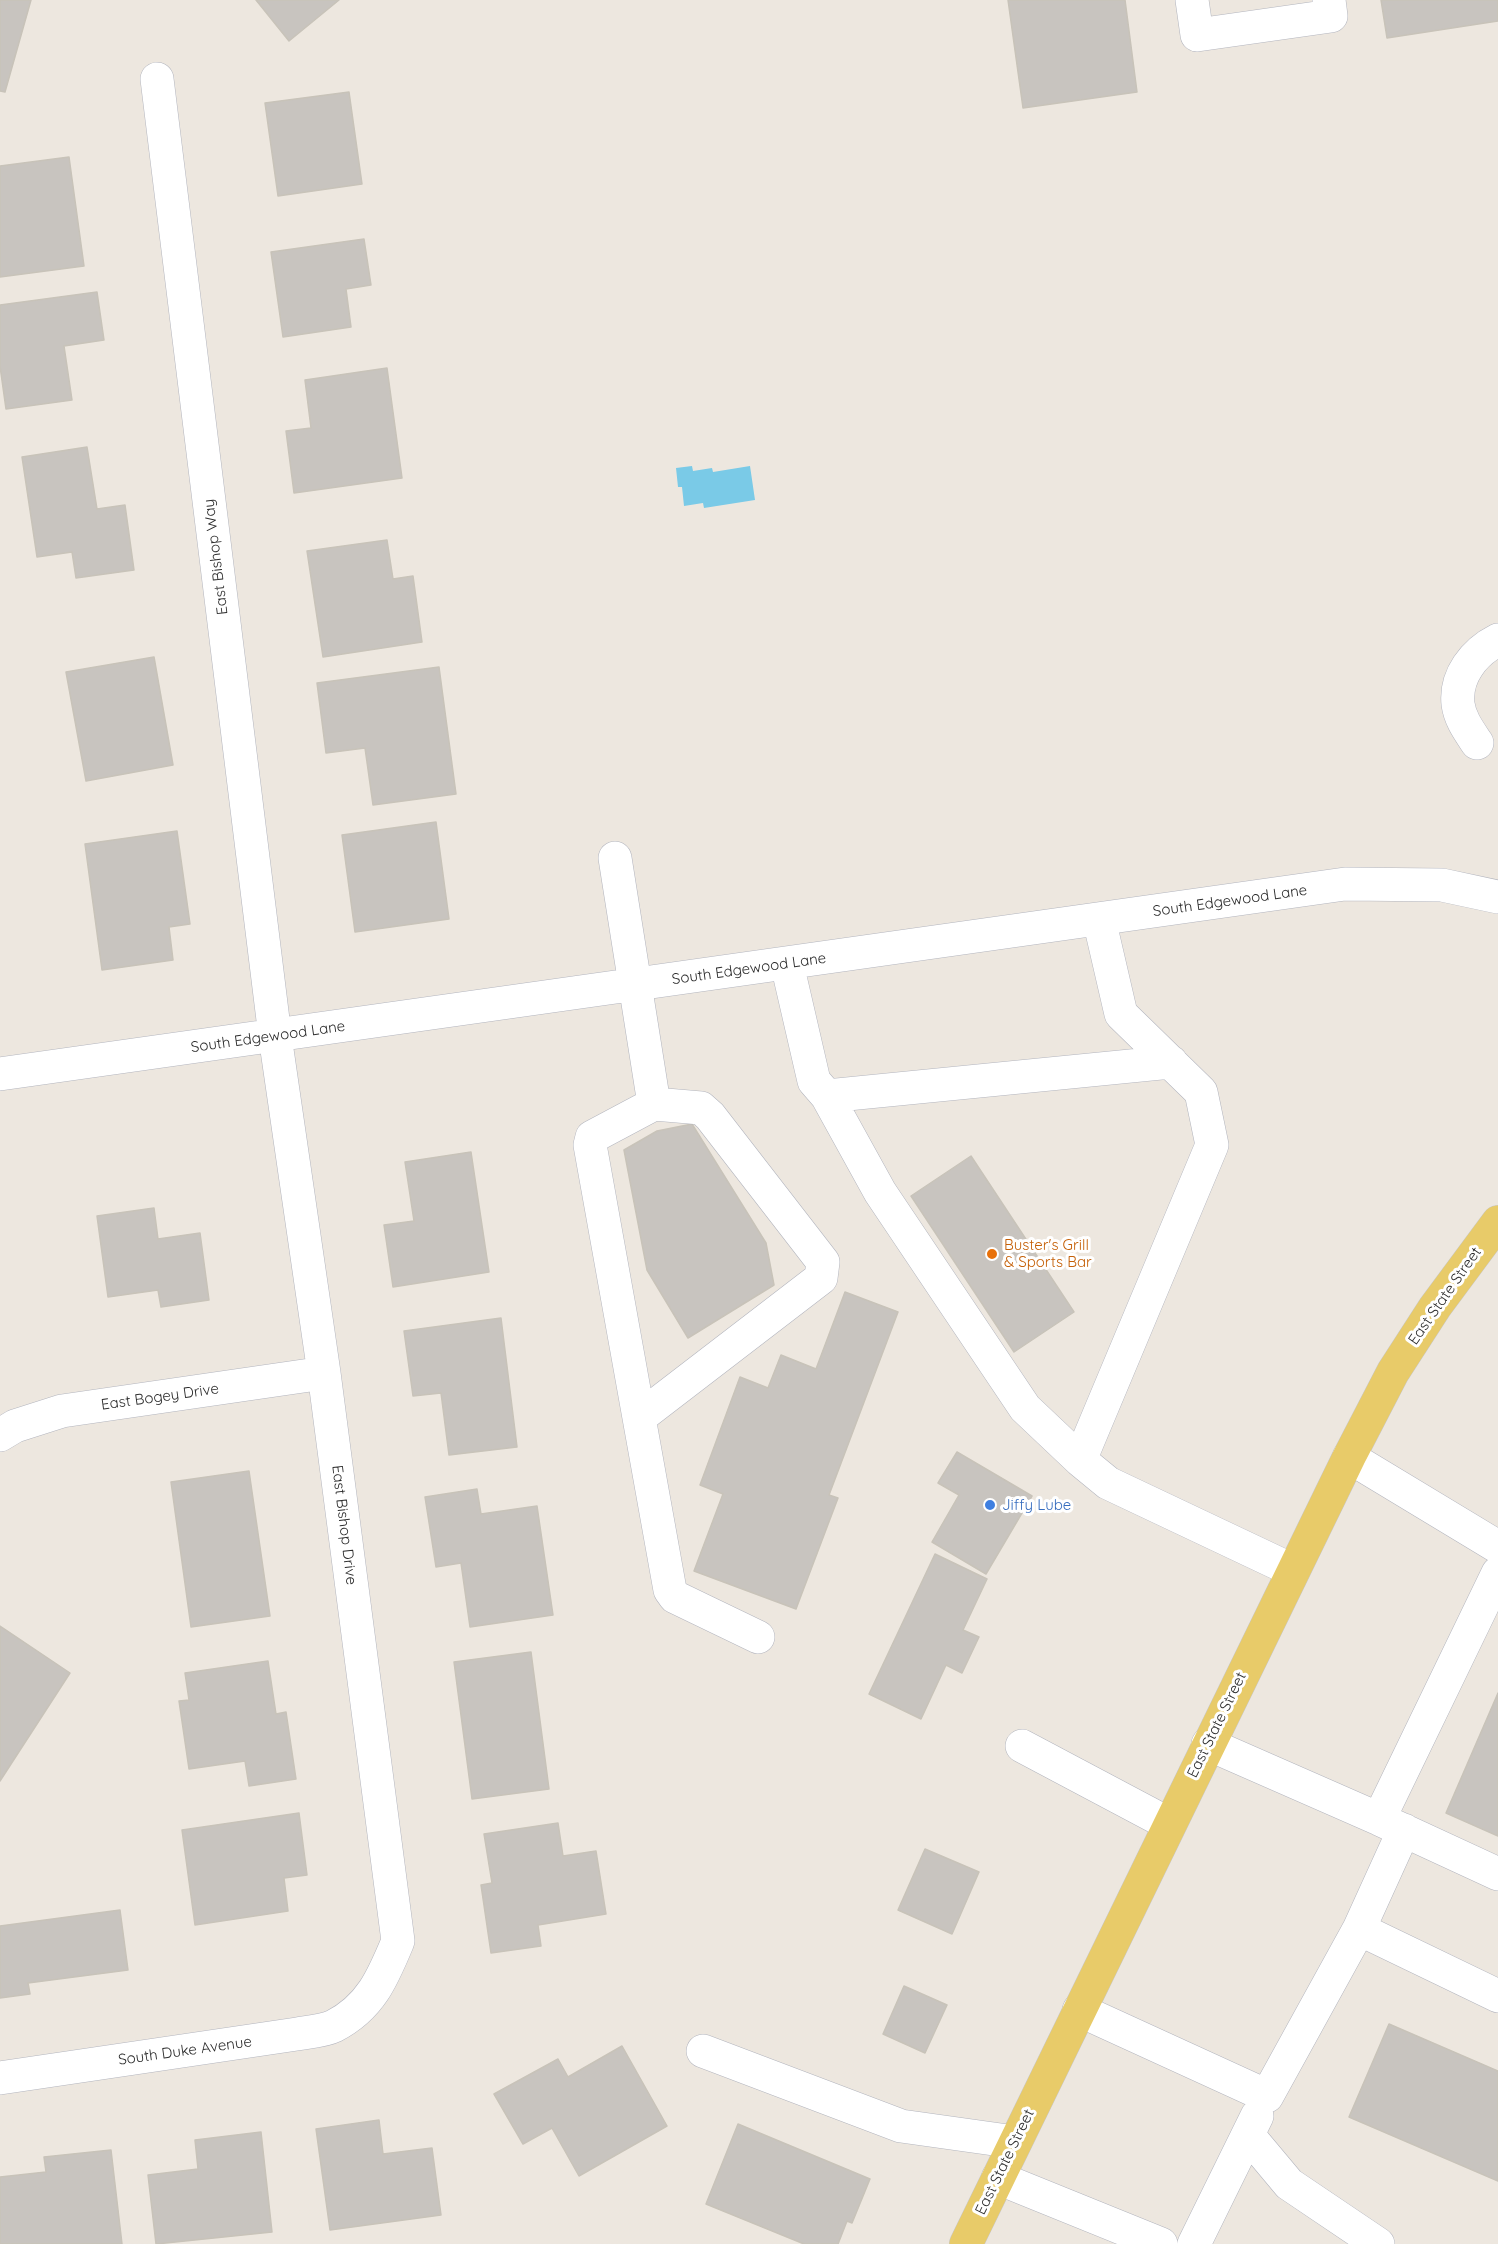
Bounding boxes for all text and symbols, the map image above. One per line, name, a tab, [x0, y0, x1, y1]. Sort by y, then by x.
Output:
street label: East Bishop Way	[200, 498, 232, 616]
street label: South Edgewood Lane	[1152, 881, 1308, 921]
street label: South Edgewood Lane	[671, 949, 827, 989]
street label: South Edgewood Lane	[190, 1017, 346, 1057]
place label: Buster's Grill & Sports Bar	[1004, 1236, 1092, 1271]
street label: East State Street	[1405, 1244, 1485, 1348]
marker: Buster's Grill & Sports Bar	[985, 1247, 999, 1261]
street label: East Bogey Drive	[100, 1380, 220, 1414]
street label: East Bishop Drive	[328, 1464, 360, 1586]
place label: Jiffy Lube	[1002, 1496, 1071, 1514]
marker: Jiffy Lube	[983, 1498, 997, 1512]
street label: East State Street	[1184, 1669, 1250, 1781]
street label: South Duke Avenue	[117, 2033, 253, 2069]
street label: East State Street	[972, 2106, 1038, 2218]

